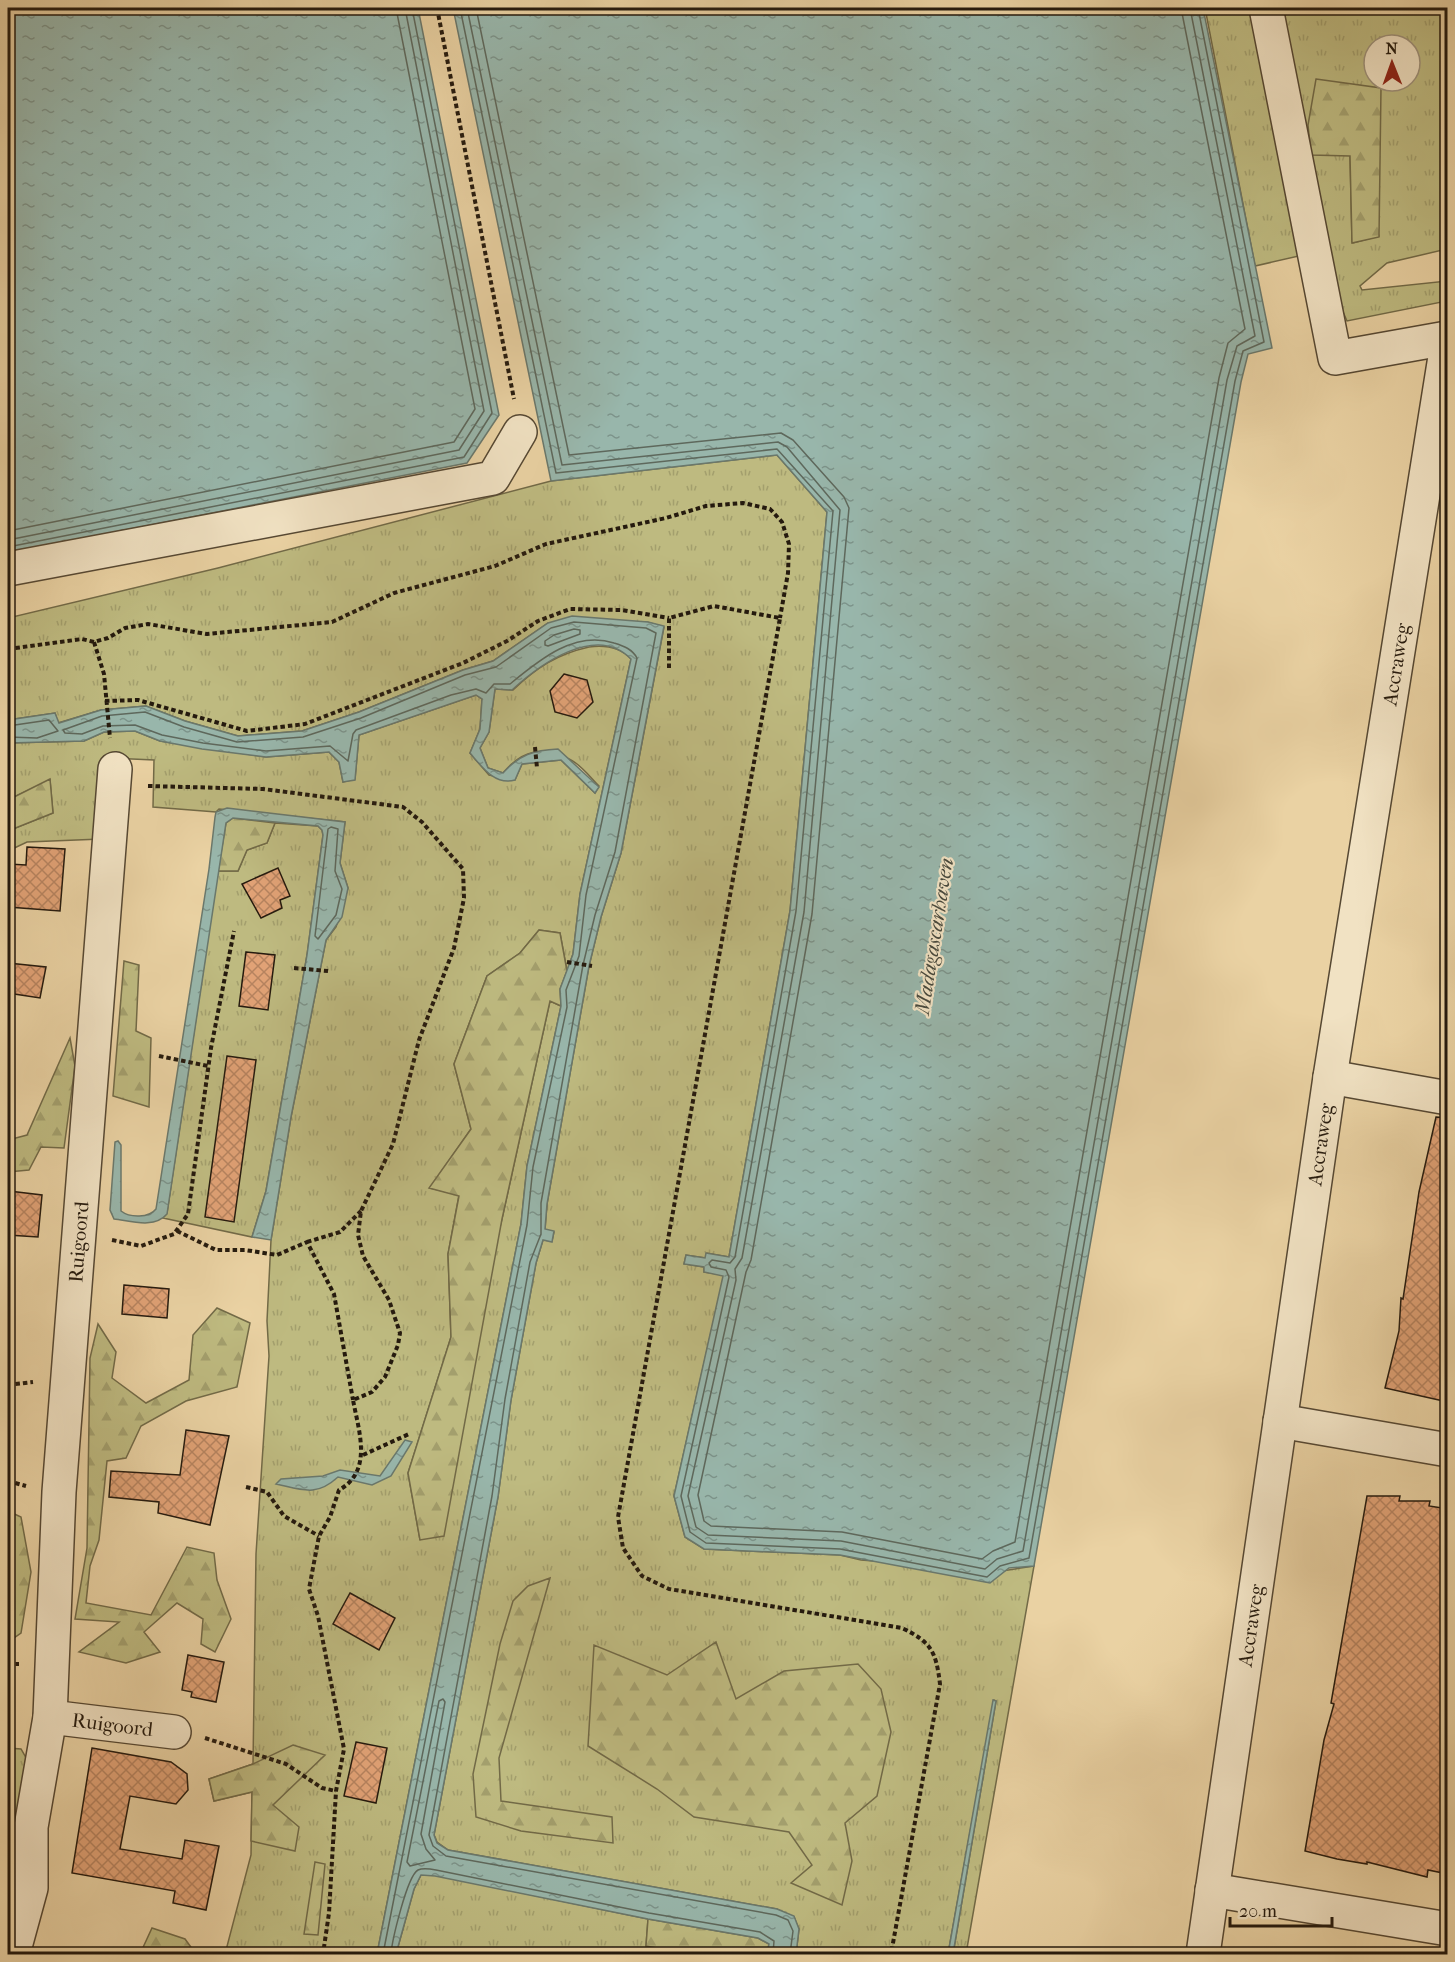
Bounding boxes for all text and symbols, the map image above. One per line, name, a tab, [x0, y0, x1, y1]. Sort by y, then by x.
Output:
north arrow	[1362, 33, 1422, 93]
text: N	[1386, 39, 1399, 58]
street label: Accraweg	[1378, 621, 1414, 708]
water label: Madagascarhaven	[909, 856, 958, 1018]
street label: Accraweg	[1303, 1101, 1338, 1188]
street label: Ruigoord	[64, 1199, 94, 1283]
street label: Accraweg	[1234, 1582, 1268, 1669]
street label: Ruigoord	[71, 1709, 155, 1741]
scale bar	[1230, 1890, 1332, 1928]
text: 20 m	[1239, 1901, 1277, 1922]

